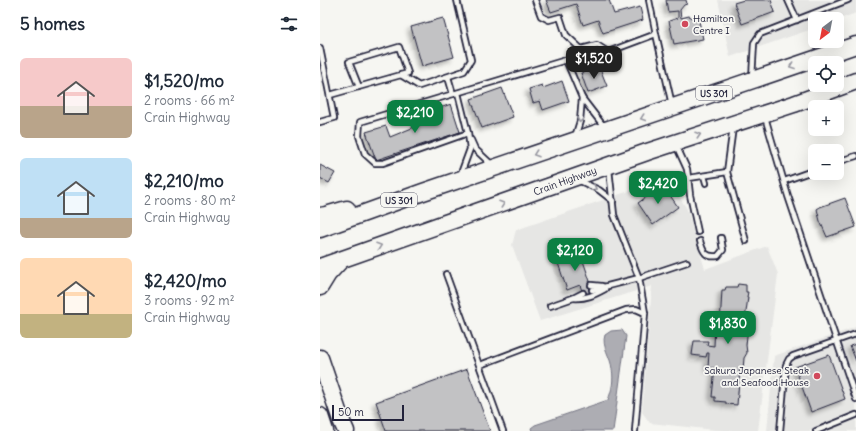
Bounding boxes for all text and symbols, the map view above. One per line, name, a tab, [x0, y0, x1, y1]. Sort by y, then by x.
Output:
place label: Hamilton Centre I	[693, 12, 734, 37]
north arrow	[808, 12, 844, 48]
map controls	[808, 12, 844, 180]
text: 5 homes	[20, 13, 85, 35]
icon: filters	[278, 13, 300, 35]
marker: Hamilton Centre I	[680, 19, 690, 29]
pin: $1,520	[561, 46, 627, 80]
text: $1,520	[575, 50, 613, 67]
button: locate	[808, 56, 844, 92]
one-way arrow	[789, 61, 796, 70]
text: $1,520/mo	[144, 70, 224, 92]
icon: home	[52, 74, 100, 122]
road number: US 301	[696, 86, 732, 100]
text: 2 rooms · 66 m²	[144, 92, 235, 109]
pin: $2,210	[382, 100, 448, 134]
button: +	[808, 100, 844, 136]
text: $2,210	[396, 104, 434, 121]
text: Crain Highway	[144, 109, 230, 126]
one-way arrow	[640, 113, 647, 121]
one-way arrow	[576, 117, 584, 123]
one-way arrow	[695, 131, 702, 140]
button: −	[808, 144, 844, 180]
one-way arrow	[533, 149, 540, 158]
street label: Crain Highway	[532, 164, 598, 198]
text: $2,210/mo	[144, 170, 224, 192]
pin: $2,420	[625, 171, 691, 205]
icon: home	[52, 174, 100, 222]
text: $2,420	[638, 175, 678, 192]
one-way arrow	[590, 183, 597, 191]
text: 2 rooms · 80 m²	[144, 192, 236, 209]
road number: US 301	[381, 193, 417, 207]
one-way arrow	[498, 200, 505, 208]
text: Crain Highway	[144, 209, 230, 226]
pin: $2,120	[542, 238, 608, 272]
text: $2,120	[556, 242, 594, 259]
one-way arrow	[376, 243, 383, 251]
text: $2,420/mo	[144, 270, 227, 292]
icon: home	[52, 274, 100, 322]
text: 3 rooms · 92 m²	[144, 292, 235, 309]
text: Crain Highway	[144, 309, 230, 326]
pin: $1,830	[695, 311, 761, 345]
text: $1,830	[709, 315, 747, 332]
place label: Sakura Japanese Steak and Seafood House	[704, 364, 809, 389]
marker: Sakura Japanese Steak and Seafood House	[812, 371, 822, 381]
scale bar	[332, 403, 404, 422]
text: 50 m	[338, 405, 364, 419]

